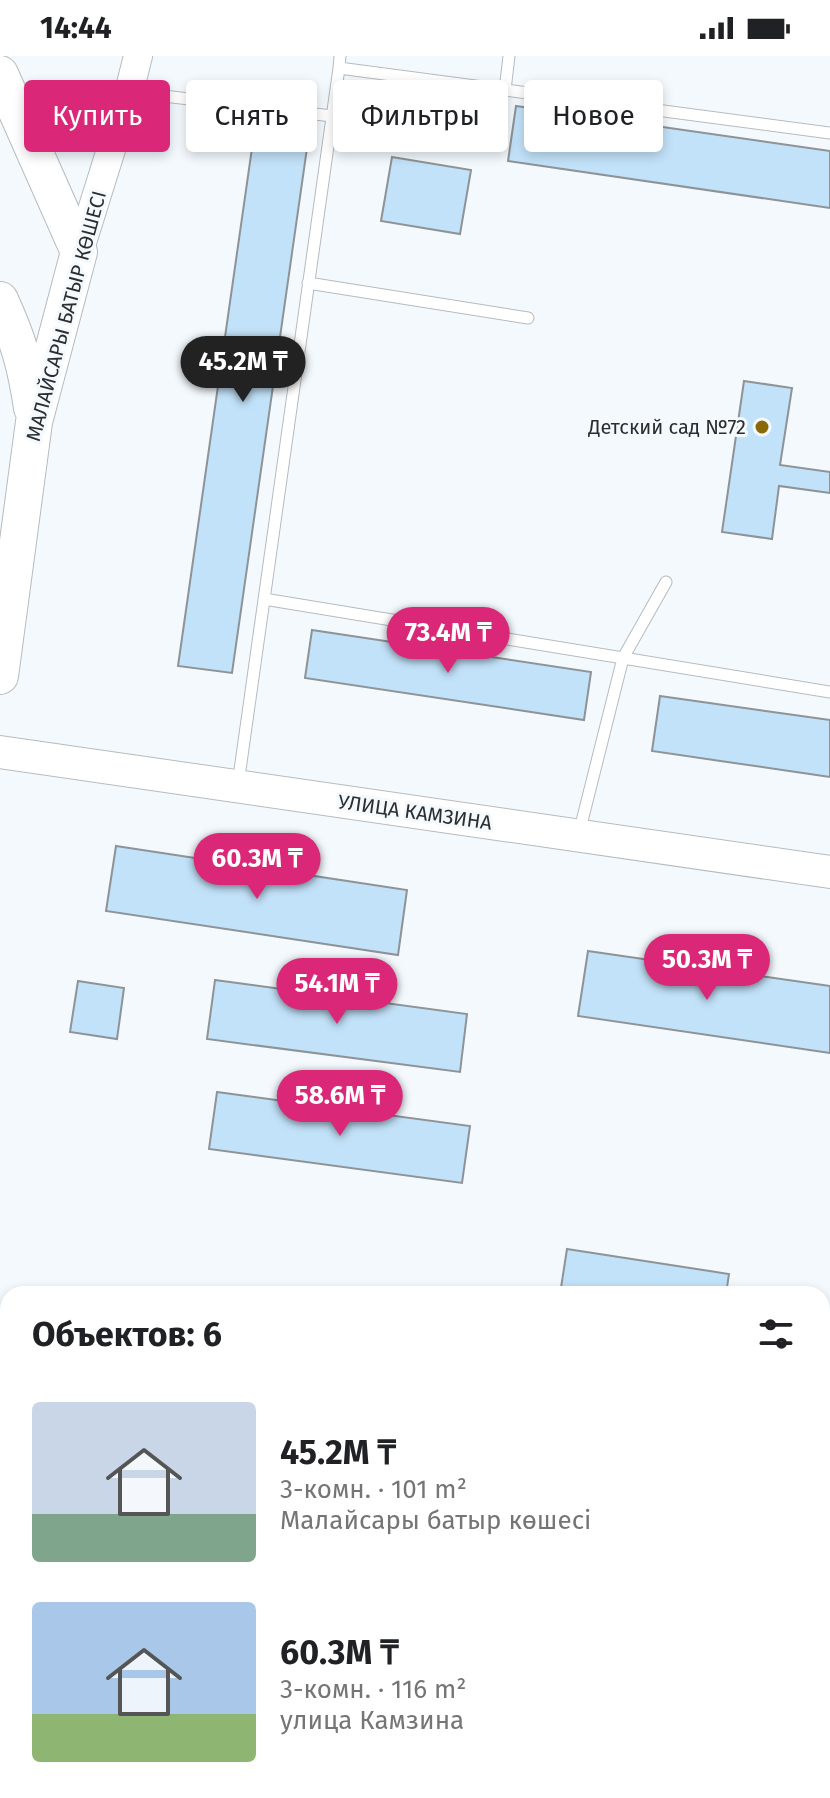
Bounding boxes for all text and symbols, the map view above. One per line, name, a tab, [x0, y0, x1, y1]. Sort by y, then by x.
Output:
text: 14:44	[40, 10, 112, 46]
chip: Купить	[24, 80, 170, 152]
chip: Снять	[186, 80, 317, 152]
chip: Фильтры	[333, 80, 508, 152]
chip: Новое	[524, 80, 663, 152]
street label: МАЛАЙСАРЫ БАТЫР КӨШЕСІ	[21, 188, 111, 444]
pin: 45.2M ₸	[169, 336, 317, 404]
text: 45.2M ₸	[199, 346, 287, 377]
place label: Детский сад №72	[587, 415, 746, 439]
marker: Детский сад №72	[753, 418, 771, 436]
pin: 73.4M ₸	[374, 607, 522, 675]
text: 73.4M ₸	[405, 617, 491, 648]
street label: УЛИЦА КАМЗИНА	[336, 789, 494, 835]
pin: 60.3M ₸	[183, 833, 331, 901]
text: 60.3M ₸	[212, 843, 302, 874]
pin: 50.3M ₸	[633, 934, 781, 1002]
text: 50.3M ₸	[662, 944, 752, 975]
pin: 54.1M ₸	[263, 958, 411, 1026]
text: 54.1M ₸	[294, 968, 380, 999]
pin: 58.6M ₸	[266, 1070, 414, 1138]
text: 58.6M ₸	[295, 1080, 385, 1111]
icon: filters	[754, 1312, 798, 1356]
text: Объектов: 6	[32, 1314, 222, 1355]
text: 45.2M ₸	[280, 1432, 396, 1473]
icon: home	[96, 1434, 192, 1530]
text: 3-комн. · 101 m²	[280, 1474, 467, 1505]
text: Малайсары батыр көшесі	[280, 1505, 591, 1536]
text: 60.3M ₸	[280, 1632, 399, 1673]
icon: home	[96, 1634, 192, 1730]
text: 3-комн. · 116 m²	[280, 1674, 466, 1705]
text: улица Камзина	[280, 1705, 464, 1736]

